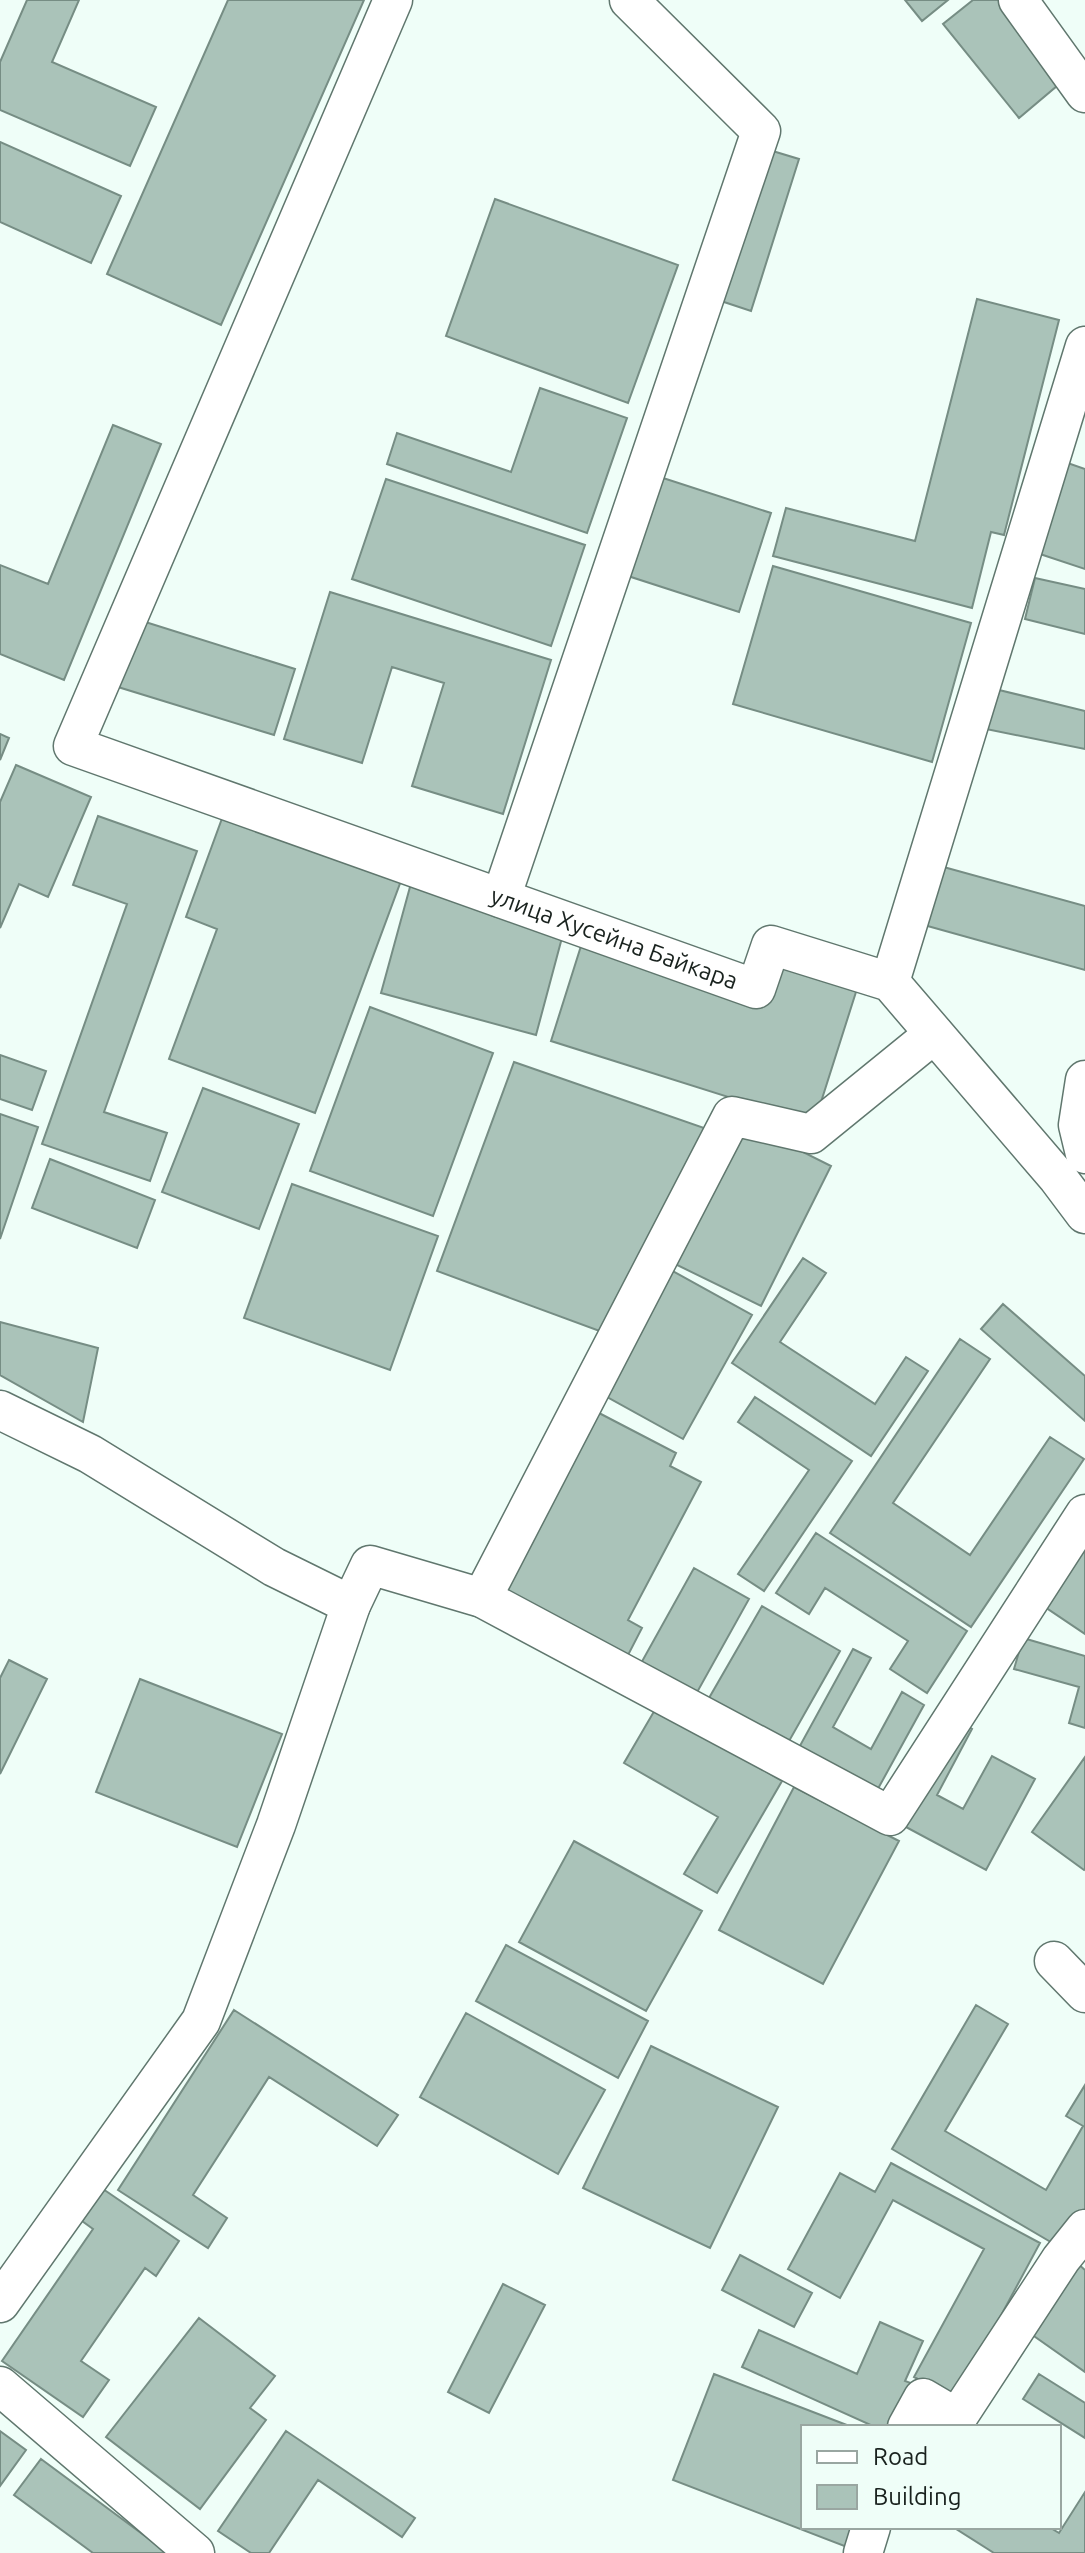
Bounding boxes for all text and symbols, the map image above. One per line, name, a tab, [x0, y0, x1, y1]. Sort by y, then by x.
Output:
street label: улица Хусейна Байкара	[487, 882, 741, 994]
legend	[801, 2425, 1061, 2529]
text: Road	[873, 2443, 928, 2470]
text: Building	[873, 2483, 961, 2510]

